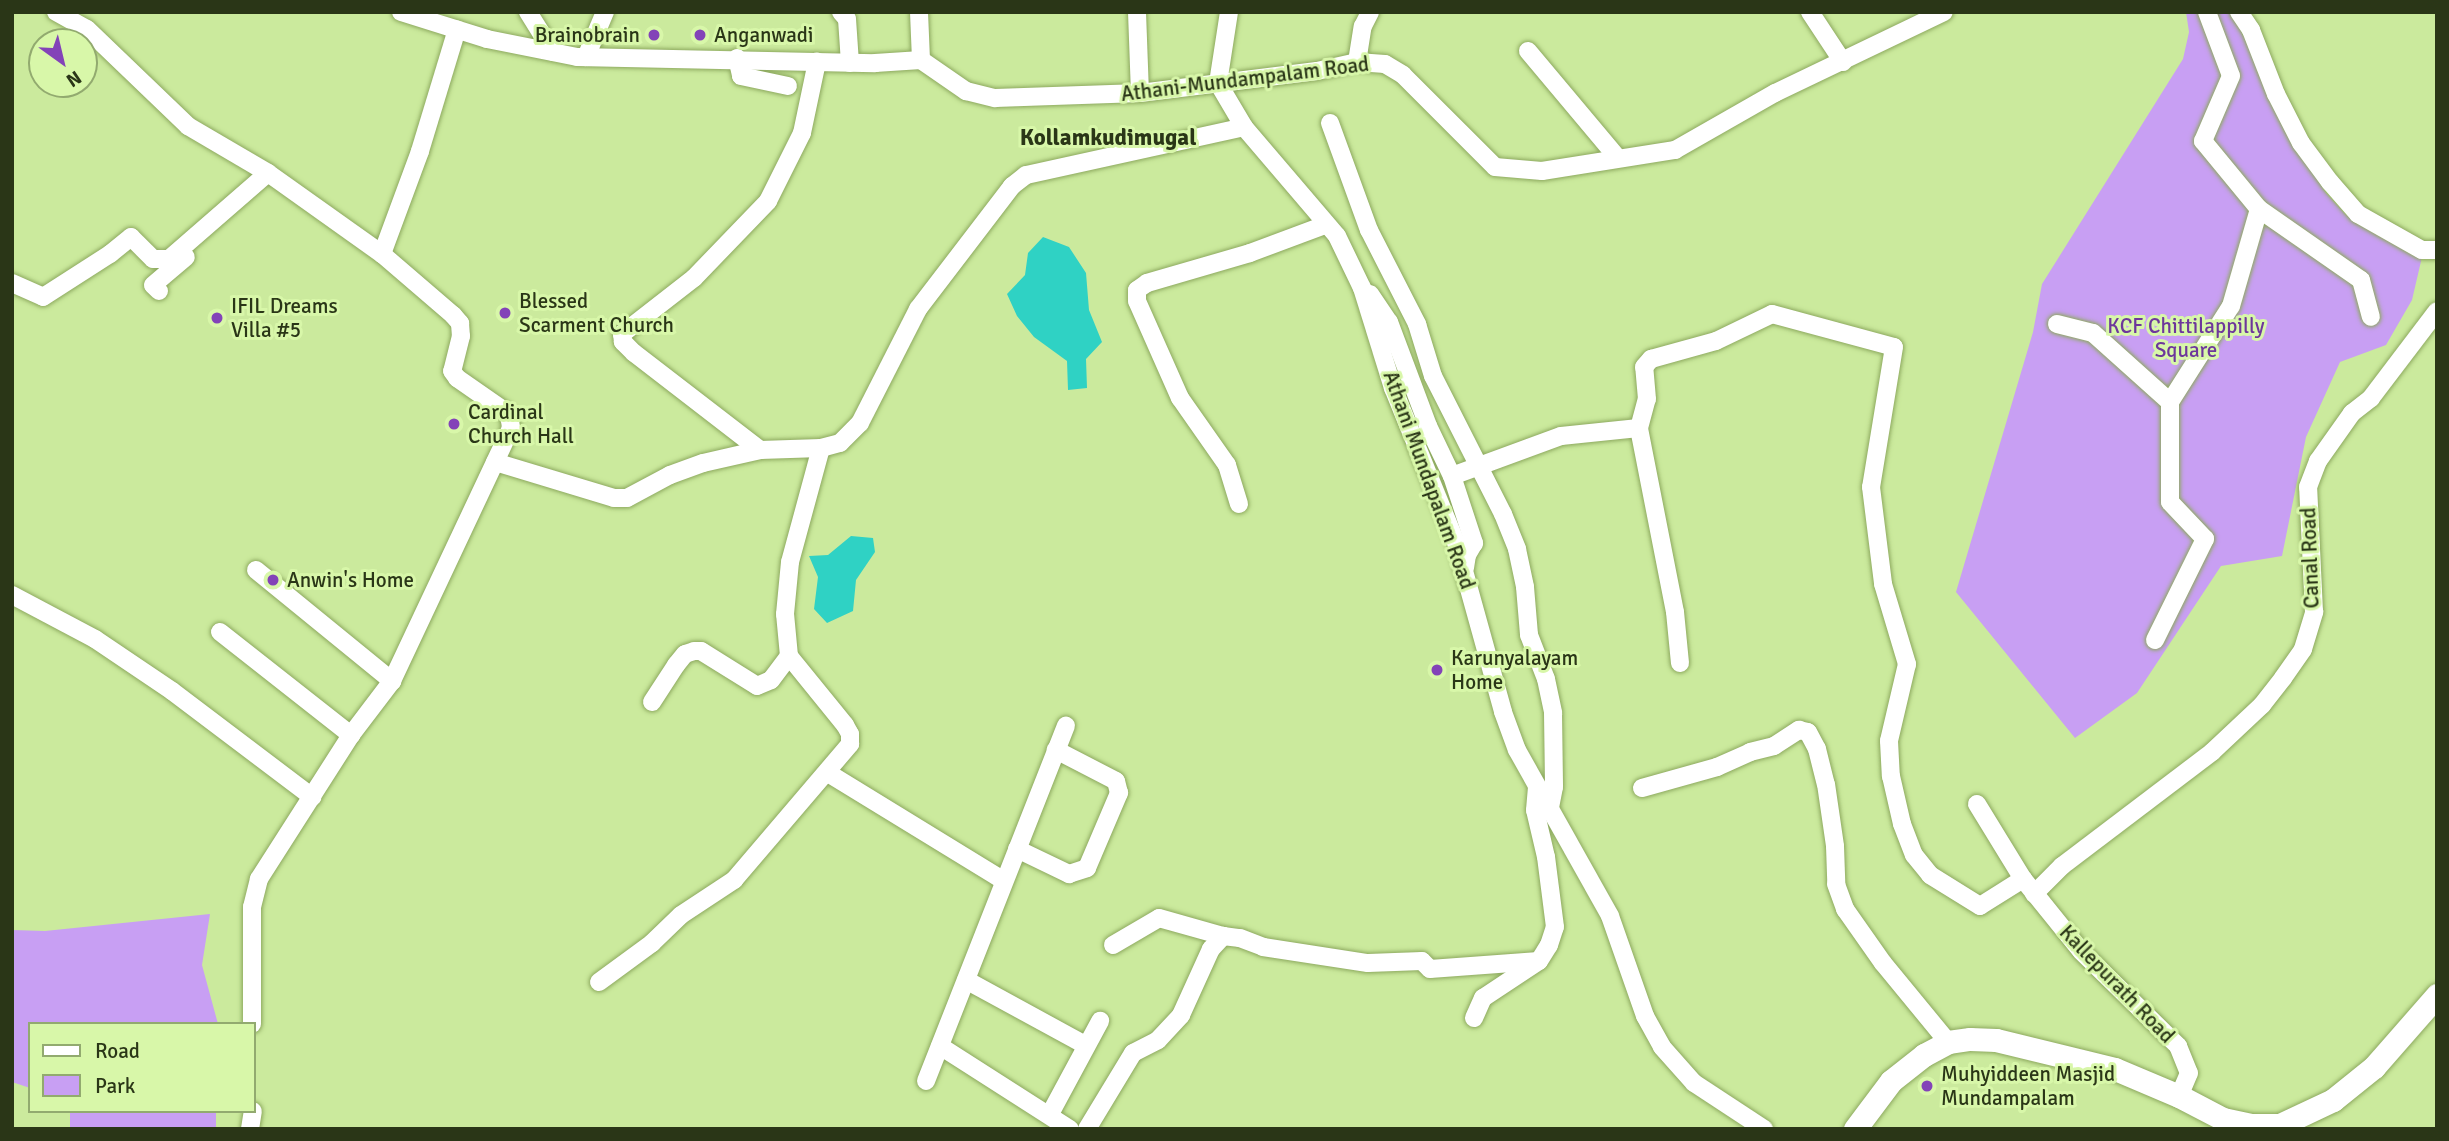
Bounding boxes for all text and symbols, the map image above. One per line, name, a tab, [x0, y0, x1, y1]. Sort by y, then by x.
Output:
place label: Brainobrain	[535, 22, 640, 48]
place label: Anganwadi	[714, 22, 813, 48]
marker: Brainobrain	[646, 27, 662, 43]
marker: Anganwadi	[692, 27, 708, 43]
north arrow	[28, 28, 98, 98]
street label: Athani-Mundampalam Road	[1120, 51, 1370, 107]
text: N	[61, 65, 86, 92]
district label: Kollamkudimugal	[1020, 124, 1196, 152]
place label: Blessed Scarment Church	[519, 288, 674, 338]
place label: IFIL Dreams Villa #5	[231, 293, 338, 343]
marker: Blessed Scarment Church	[497, 305, 513, 321]
marker: IFIL Dreams Villa #5	[209, 310, 225, 326]
park label: KCF Chittilappilly Square	[2107, 313, 2265, 363]
street label: Athani Mundapalam Road	[1378, 367, 1480, 593]
place label: Cardinal Church Hall	[468, 399, 574, 449]
marker: Cardinal Church Hall	[446, 416, 462, 432]
street label: Canal Road	[2296, 507, 2324, 609]
place label: Anwin's Home	[287, 567, 414, 593]
marker: Anwin's Home	[265, 572, 281, 588]
place label: Karunyalayam Home	[1451, 645, 1578, 695]
marker: Karunyalayam Home	[1429, 662, 1445, 678]
street label: Kallepurath Road	[2054, 920, 2180, 1048]
legend	[28, 1022, 256, 1113]
text: Road	[95, 1038, 140, 1064]
place label: Muhyiddeen Masjid Mundampalam	[1941, 1061, 2115, 1111]
text: Park	[95, 1073, 135, 1099]
marker: Muhyiddeen Masjid Mundampalam	[1919, 1078, 1935, 1094]

